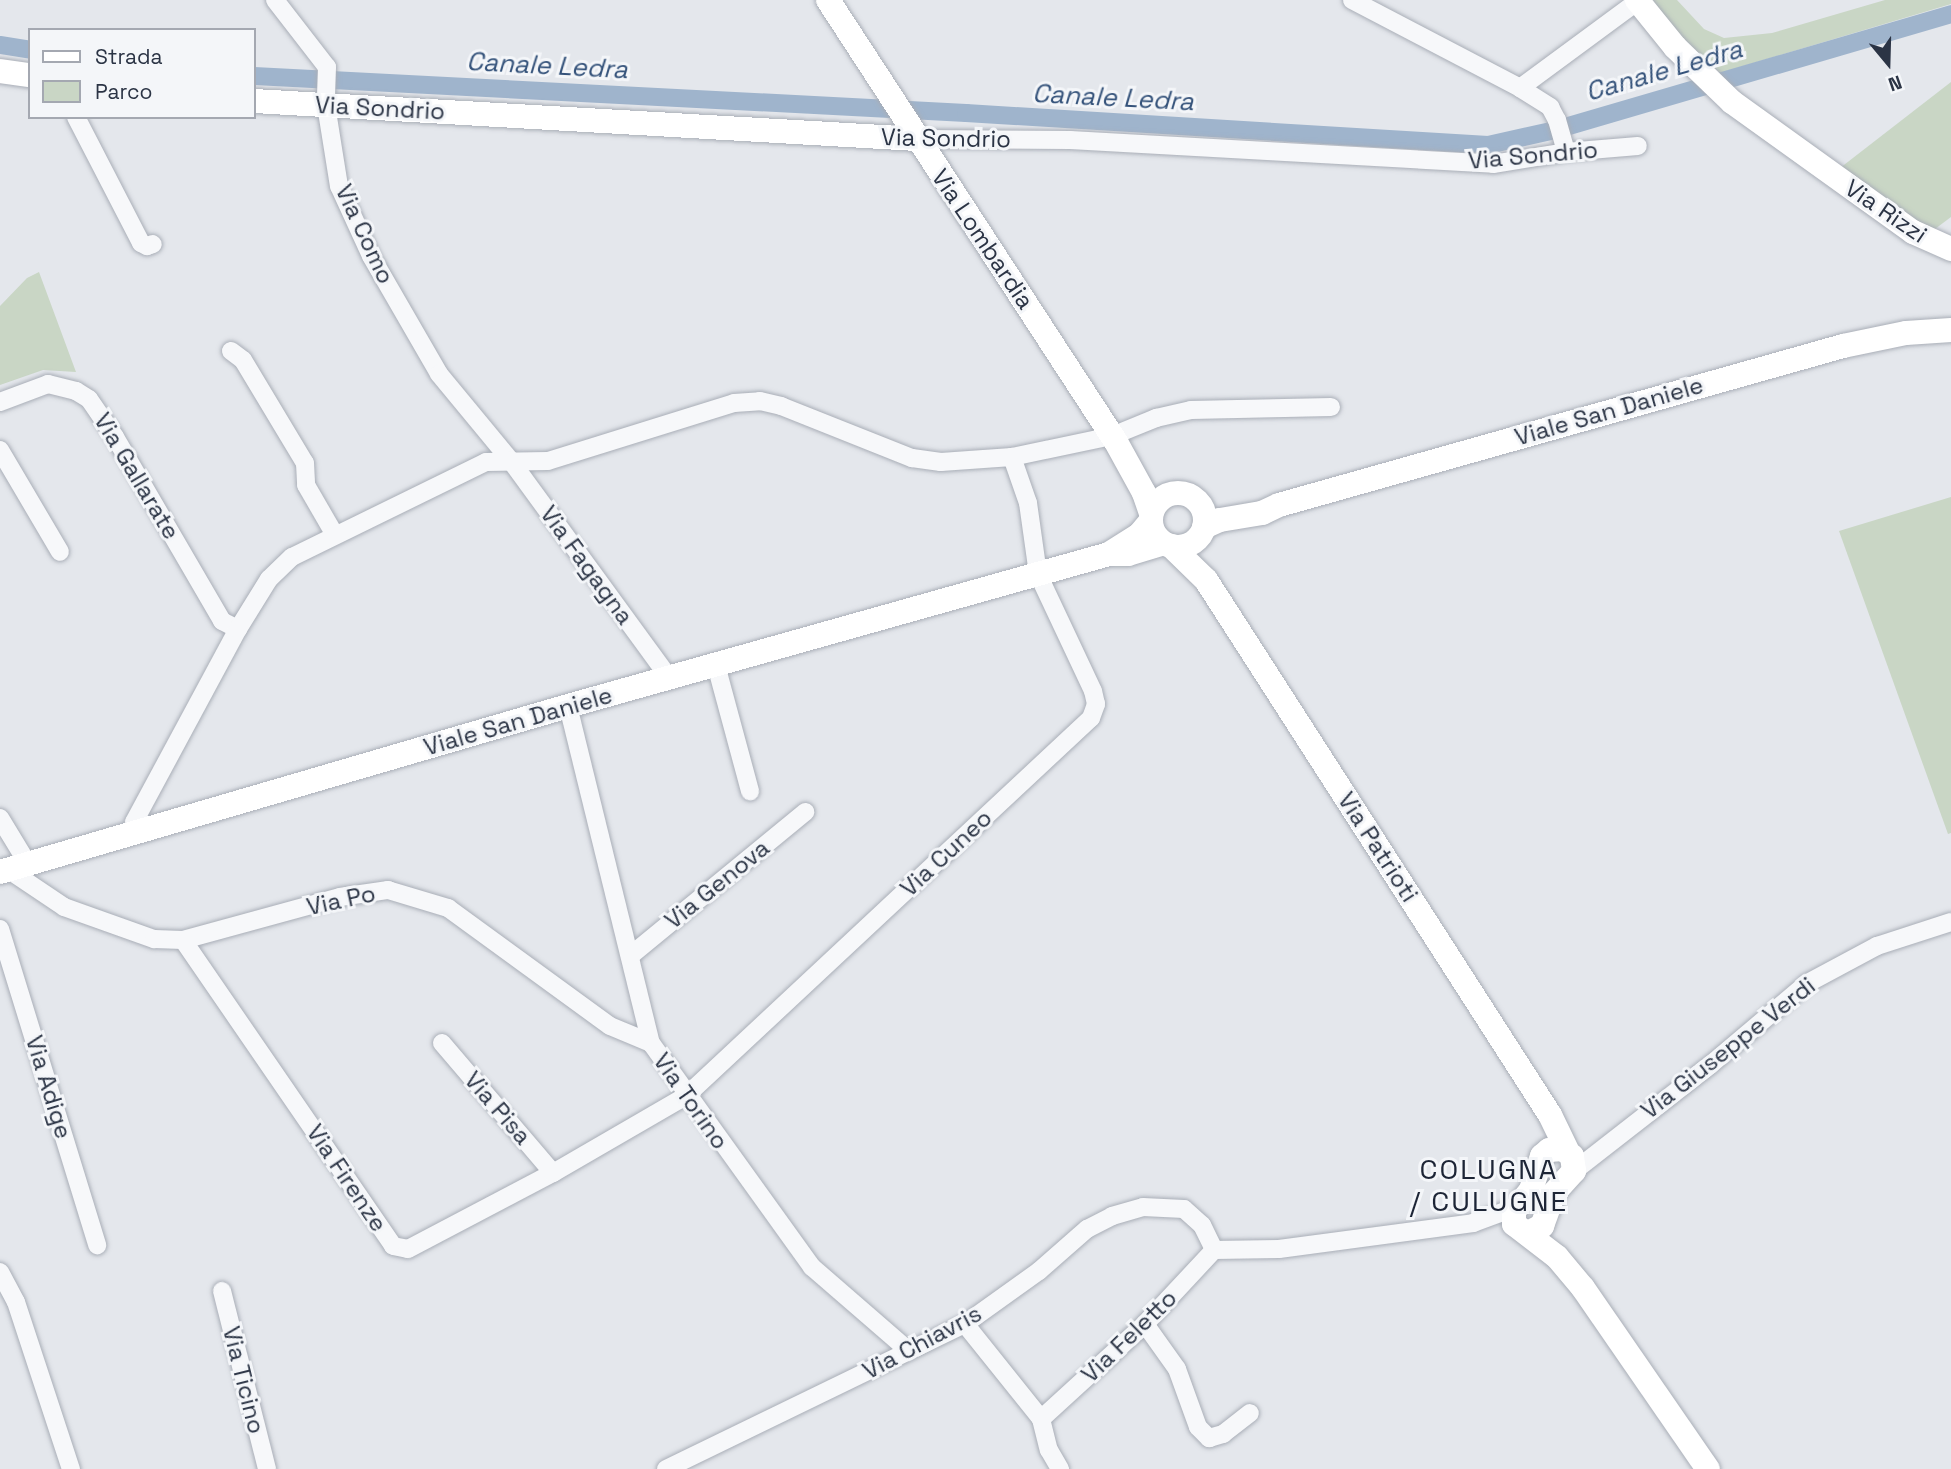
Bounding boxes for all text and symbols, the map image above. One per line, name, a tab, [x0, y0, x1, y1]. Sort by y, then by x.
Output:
legend	[28, 28, 256, 119]
north arrow	[1853, 28, 1923, 98]
water label: Canale Ledra	[1582, 34, 1746, 108]
text: Strada	[95, 43, 162, 70]
water label: Canale Ledra	[466, 46, 628, 86]
text: N	[1885, 69, 1905, 97]
text: Parco	[95, 78, 153, 105]
water label: Canale Ledra	[1032, 78, 1194, 118]
street label: Via Sondrio	[314, 90, 446, 126]
street label: Via Sondrio	[881, 122, 1011, 154]
street label: Via Sondrio	[1467, 135, 1599, 175]
street label: Via Lombardia	[926, 164, 1040, 314]
street label: Via Rizzi	[1840, 173, 1932, 249]
street label: Via Como	[329, 180, 401, 288]
street label: Viale San Daniele	[1511, 370, 1707, 452]
street label: Via Gallarate	[88, 408, 186, 544]
street label: Via Fagagna	[534, 500, 640, 630]
street label: Viale San Daniele	[420, 680, 616, 762]
street label: Via Patrioti	[1332, 787, 1424, 907]
street label: Via Cuneo	[894, 803, 998, 903]
street label: Via Genova	[659, 833, 775, 935]
street label: Via Po	[304, 879, 378, 921]
street label: Via Giuseppe Verdi	[1635, 971, 1821, 1125]
street label: Via Adige	[20, 1032, 78, 1142]
street label: Via Torino	[647, 1047, 735, 1155]
street label: Via Pisa	[458, 1066, 538, 1150]
street label: Via Firenze	[301, 1119, 393, 1237]
district label: COLUGNA / CULUGNE	[1411, 1152, 1567, 1218]
street label: Via Feletto	[1075, 1283, 1183, 1389]
street label: Via Chiavris	[858, 1299, 986, 1385]
street label: Via Ticino	[217, 1323, 271, 1437]

